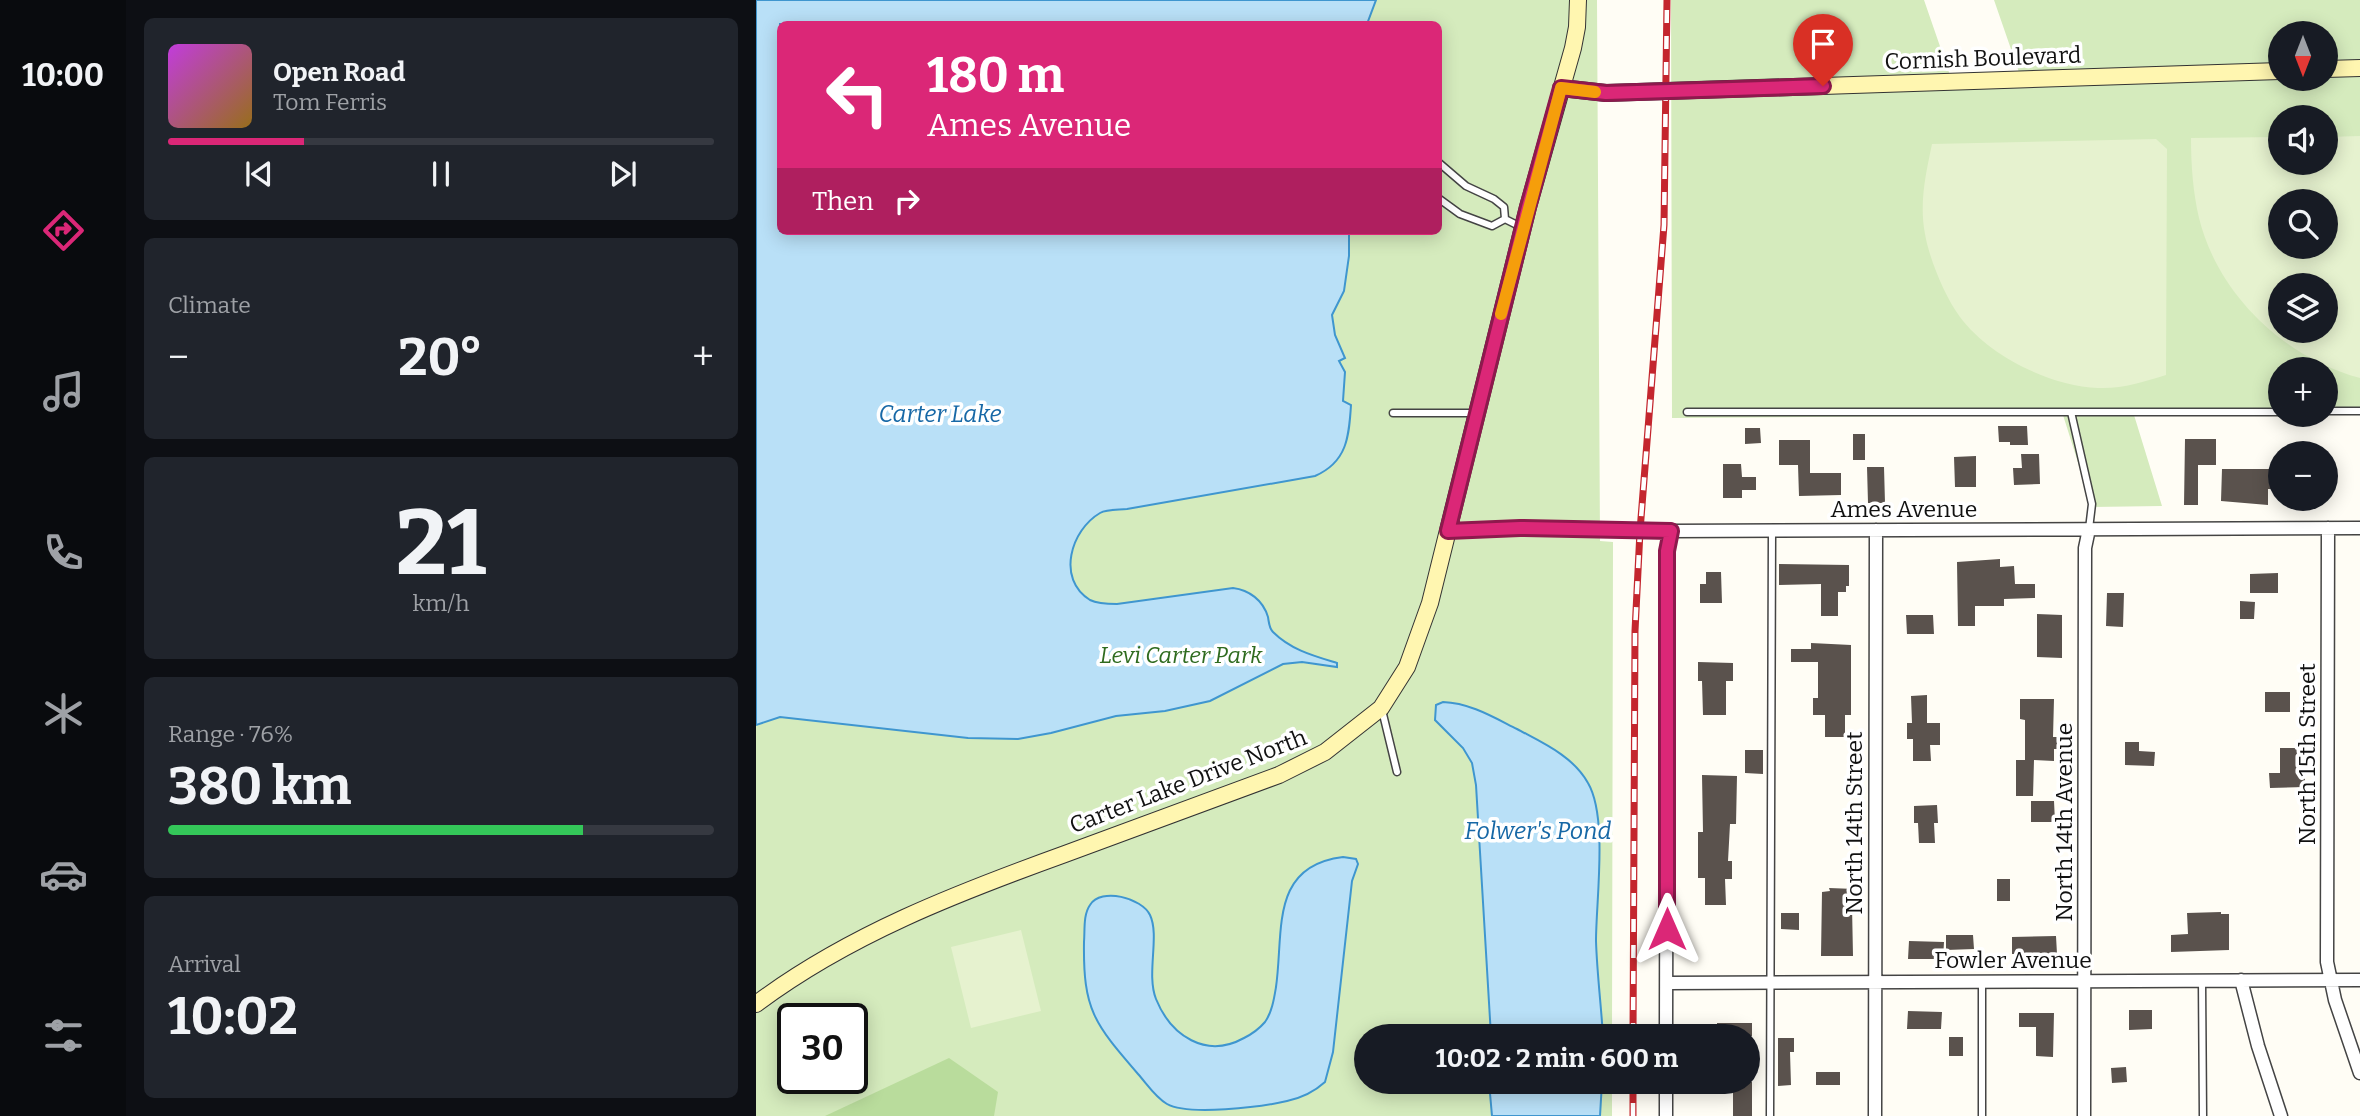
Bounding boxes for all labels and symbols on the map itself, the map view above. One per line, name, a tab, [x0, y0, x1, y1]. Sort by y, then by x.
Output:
pin	[1793, 14, 1853, 86]
north arrow	[2268, 21, 2338, 91]
street label: Cornish Boulevard	[1884, 41, 2082, 75]
water label: Carter Lake	[878, 400, 1002, 428]
street label: Ames Avenue	[1831, 495, 1977, 523]
park label: Levi Carter Park	[1099, 641, 1263, 669]
street label: North 15th Street	[2293, 663, 2321, 845]
street label: Carter Lake Drive North	[1065, 723, 1311, 839]
street label: North 14th Avenue	[2050, 723, 2078, 921]
street label: North 14th Street	[1840, 732, 1868, 914]
water label: Folwer's Pond	[1464, 817, 1612, 845]
position arrow	[1630, 892, 1704, 966]
street label: Fowler Avenue	[1934, 946, 2092, 974]
speed limit sign: 30	[777, 1003, 868, 1094]

